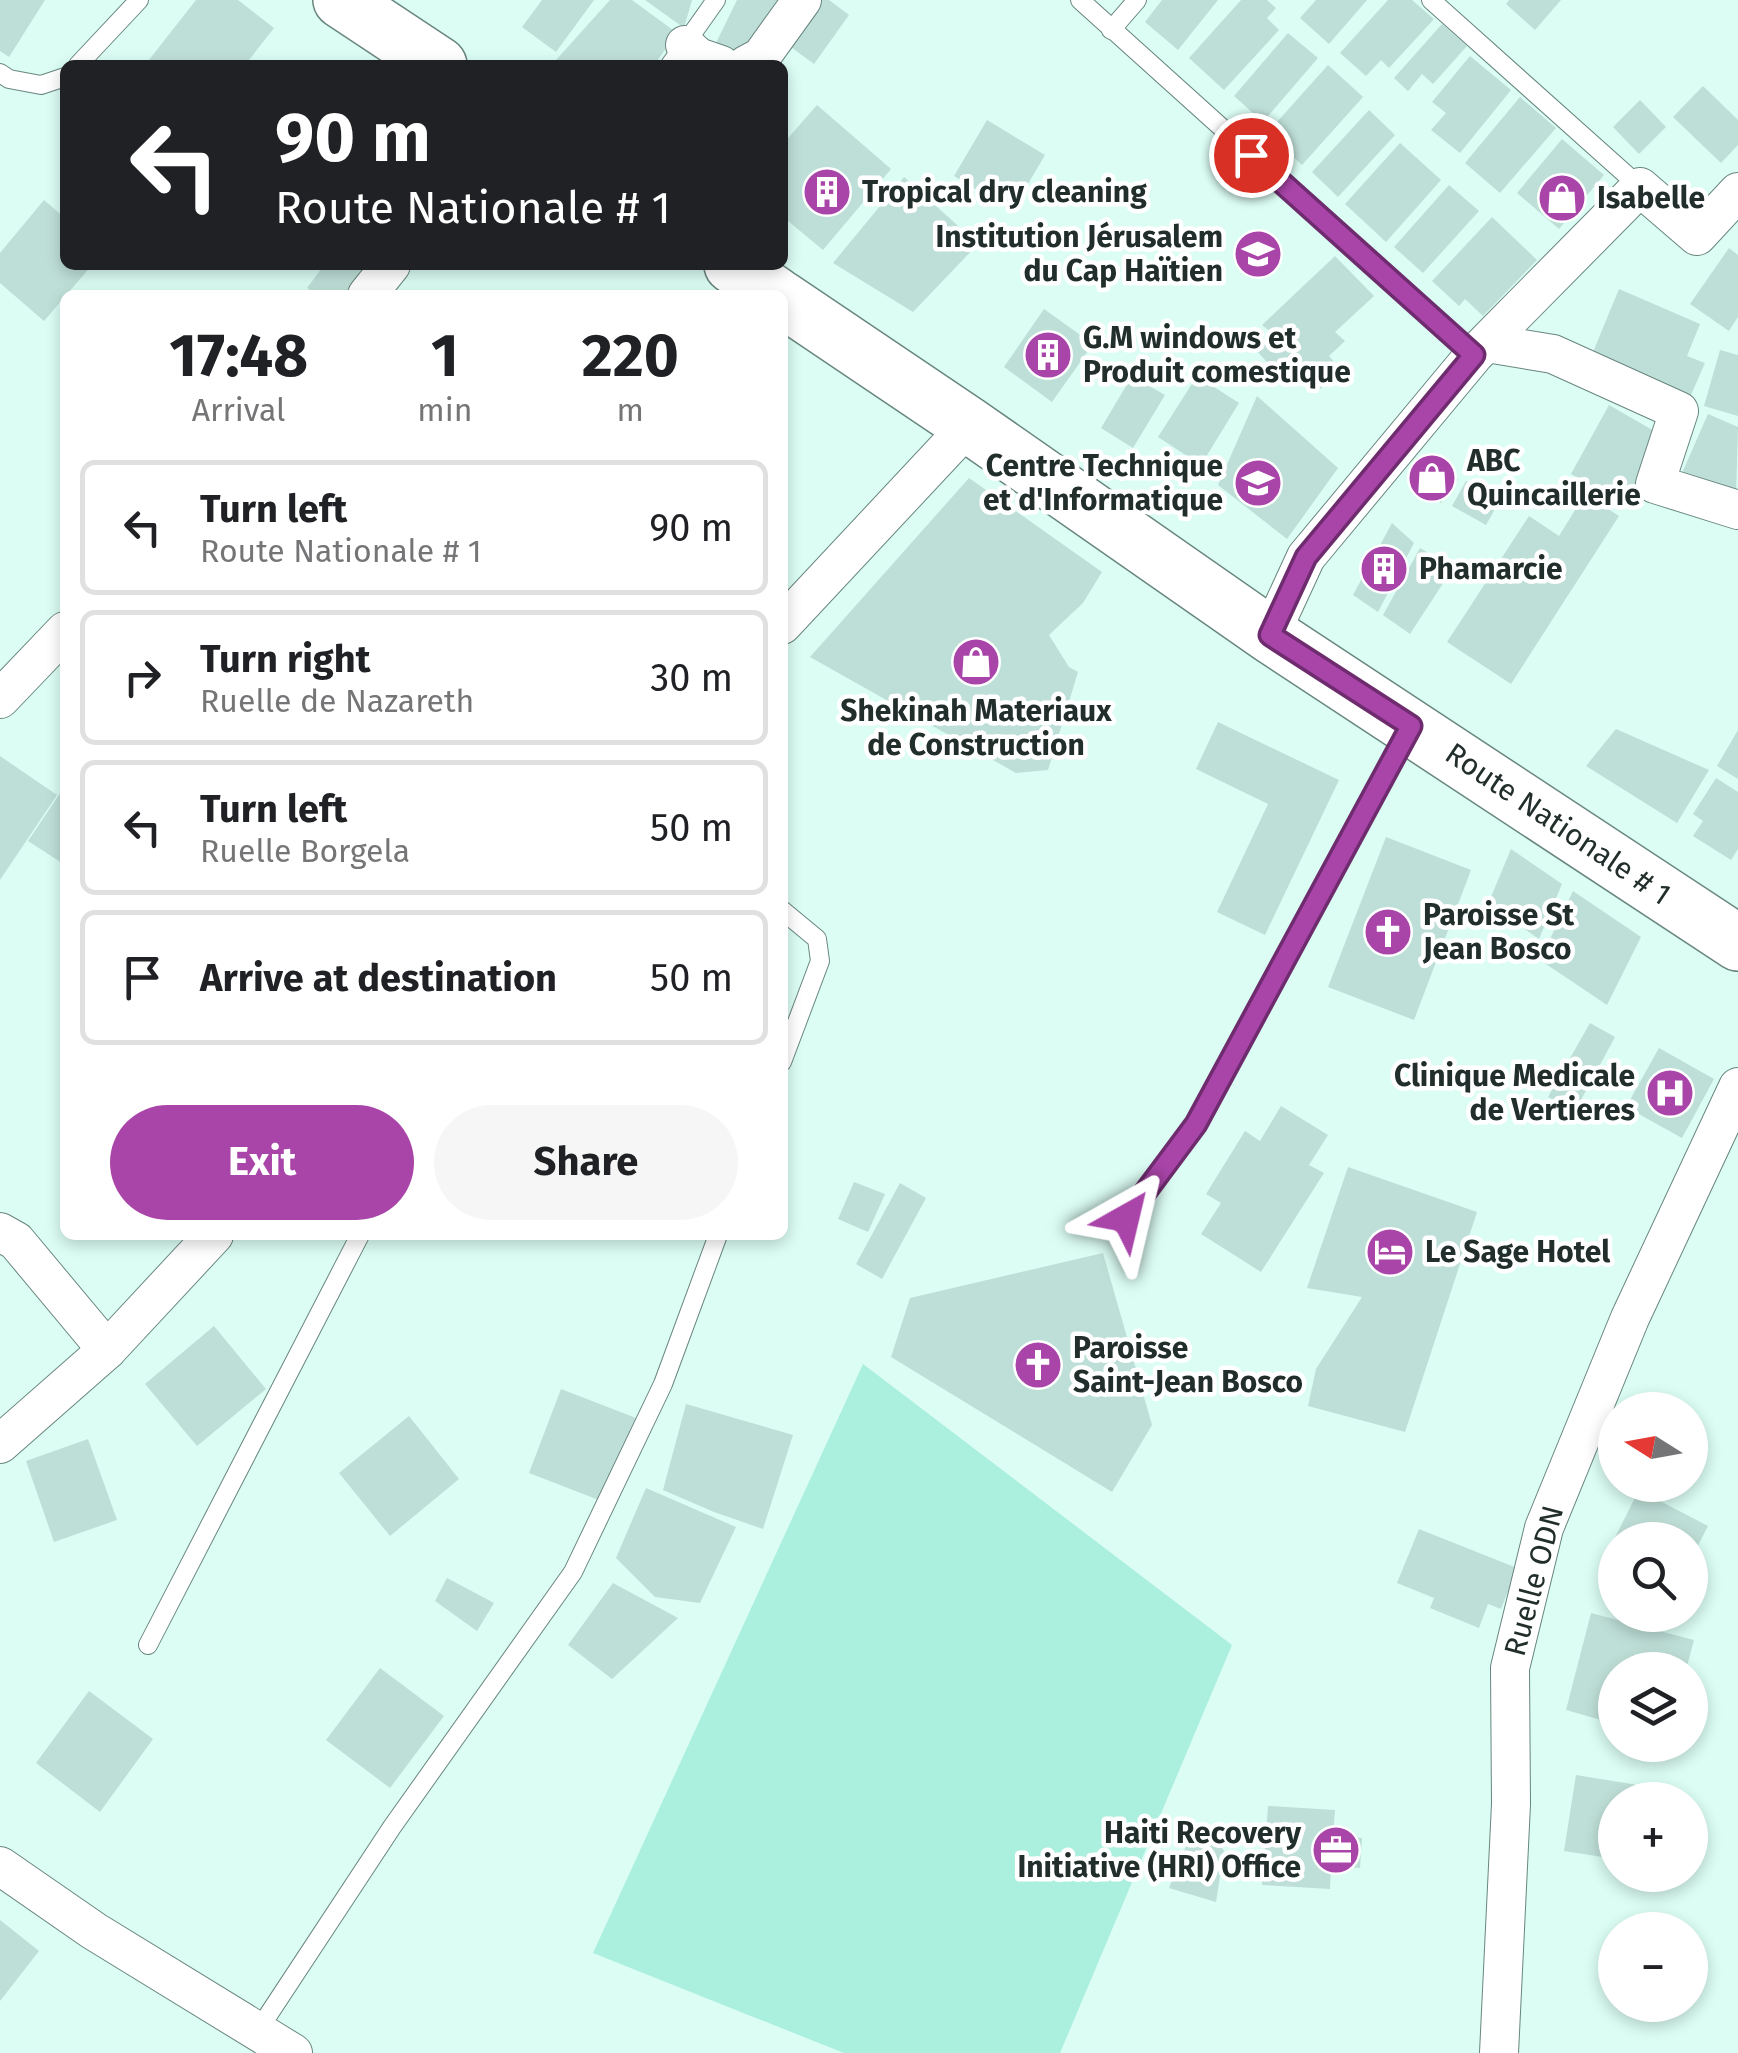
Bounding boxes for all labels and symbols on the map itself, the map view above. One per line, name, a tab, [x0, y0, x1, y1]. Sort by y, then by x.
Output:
pin	[1209, 113, 1294, 198]
building icon: Tropical dry cleaning	[801, 166, 853, 218]
shop icon: Isabelle	[1536, 172, 1588, 224]
place label: Tropical dry cleaning	[862, 174, 1147, 210]
place label: Isabelle	[1597, 180, 1705, 216]
place label: Institution Jérusalem du Cap Haïtien	[935, 219, 1223, 289]
school or university icon: Institution Jérusalem du Cap Haïtien	[1232, 228, 1284, 280]
place label: G.M windows et Produit comestique	[1083, 320, 1351, 390]
building icon: G.M windows et Produit comestique	[1022, 329, 1074, 381]
place label: ABC Quincaillerie	[1466, 443, 1641, 513]
place label: Centre Technique et d'Informatique	[983, 448, 1223, 518]
shop icon: ABC Quincaillerie	[1406, 452, 1458, 504]
school or university icon: Centre Technique et d'Informatique	[1232, 457, 1284, 509]
building icon: Phamarcie	[1358, 543, 1410, 595]
place label: Phamarcie	[1419, 551, 1562, 587]
shop icon: Shekinah Materiaux de Construction	[950, 636, 1002, 688]
place label: Shekinah Materiaux de Construction	[840, 693, 1112, 763]
street label: Route Nationale # 1	[1439, 735, 1677, 913]
place label: Paroisse St Jean Bosco	[1422, 897, 1575, 967]
church icon: Paroisse St Jean Bosco	[1362, 906, 1414, 958]
place label: Clinique Medicale de Vertieres	[1394, 1058, 1635, 1128]
hospital icon: Clinique Medicale de Vertieres	[1644, 1067, 1696, 1119]
position arrow	[1074, 1166, 1178, 1270]
hotel icon: Le Sage Hotel	[1364, 1226, 1416, 1278]
place label: Le Sage Hotel	[1425, 1234, 1610, 1270]
place label: Paroisse Saint-Jean Bosco	[1073, 1330, 1303, 1400]
church icon: Paroisse Saint-Jean Bosco	[1012, 1339, 1064, 1391]
north arrow	[1598, 1392, 1708, 1502]
street label: Ruelle ODN	[1497, 1502, 1571, 1660]
place label: Haiti Recovery Initiative (HRI) Office	[1018, 1815, 1301, 1885]
office icon: Haiti Recovery Initiative (HRI) Office	[1310, 1824, 1362, 1876]

